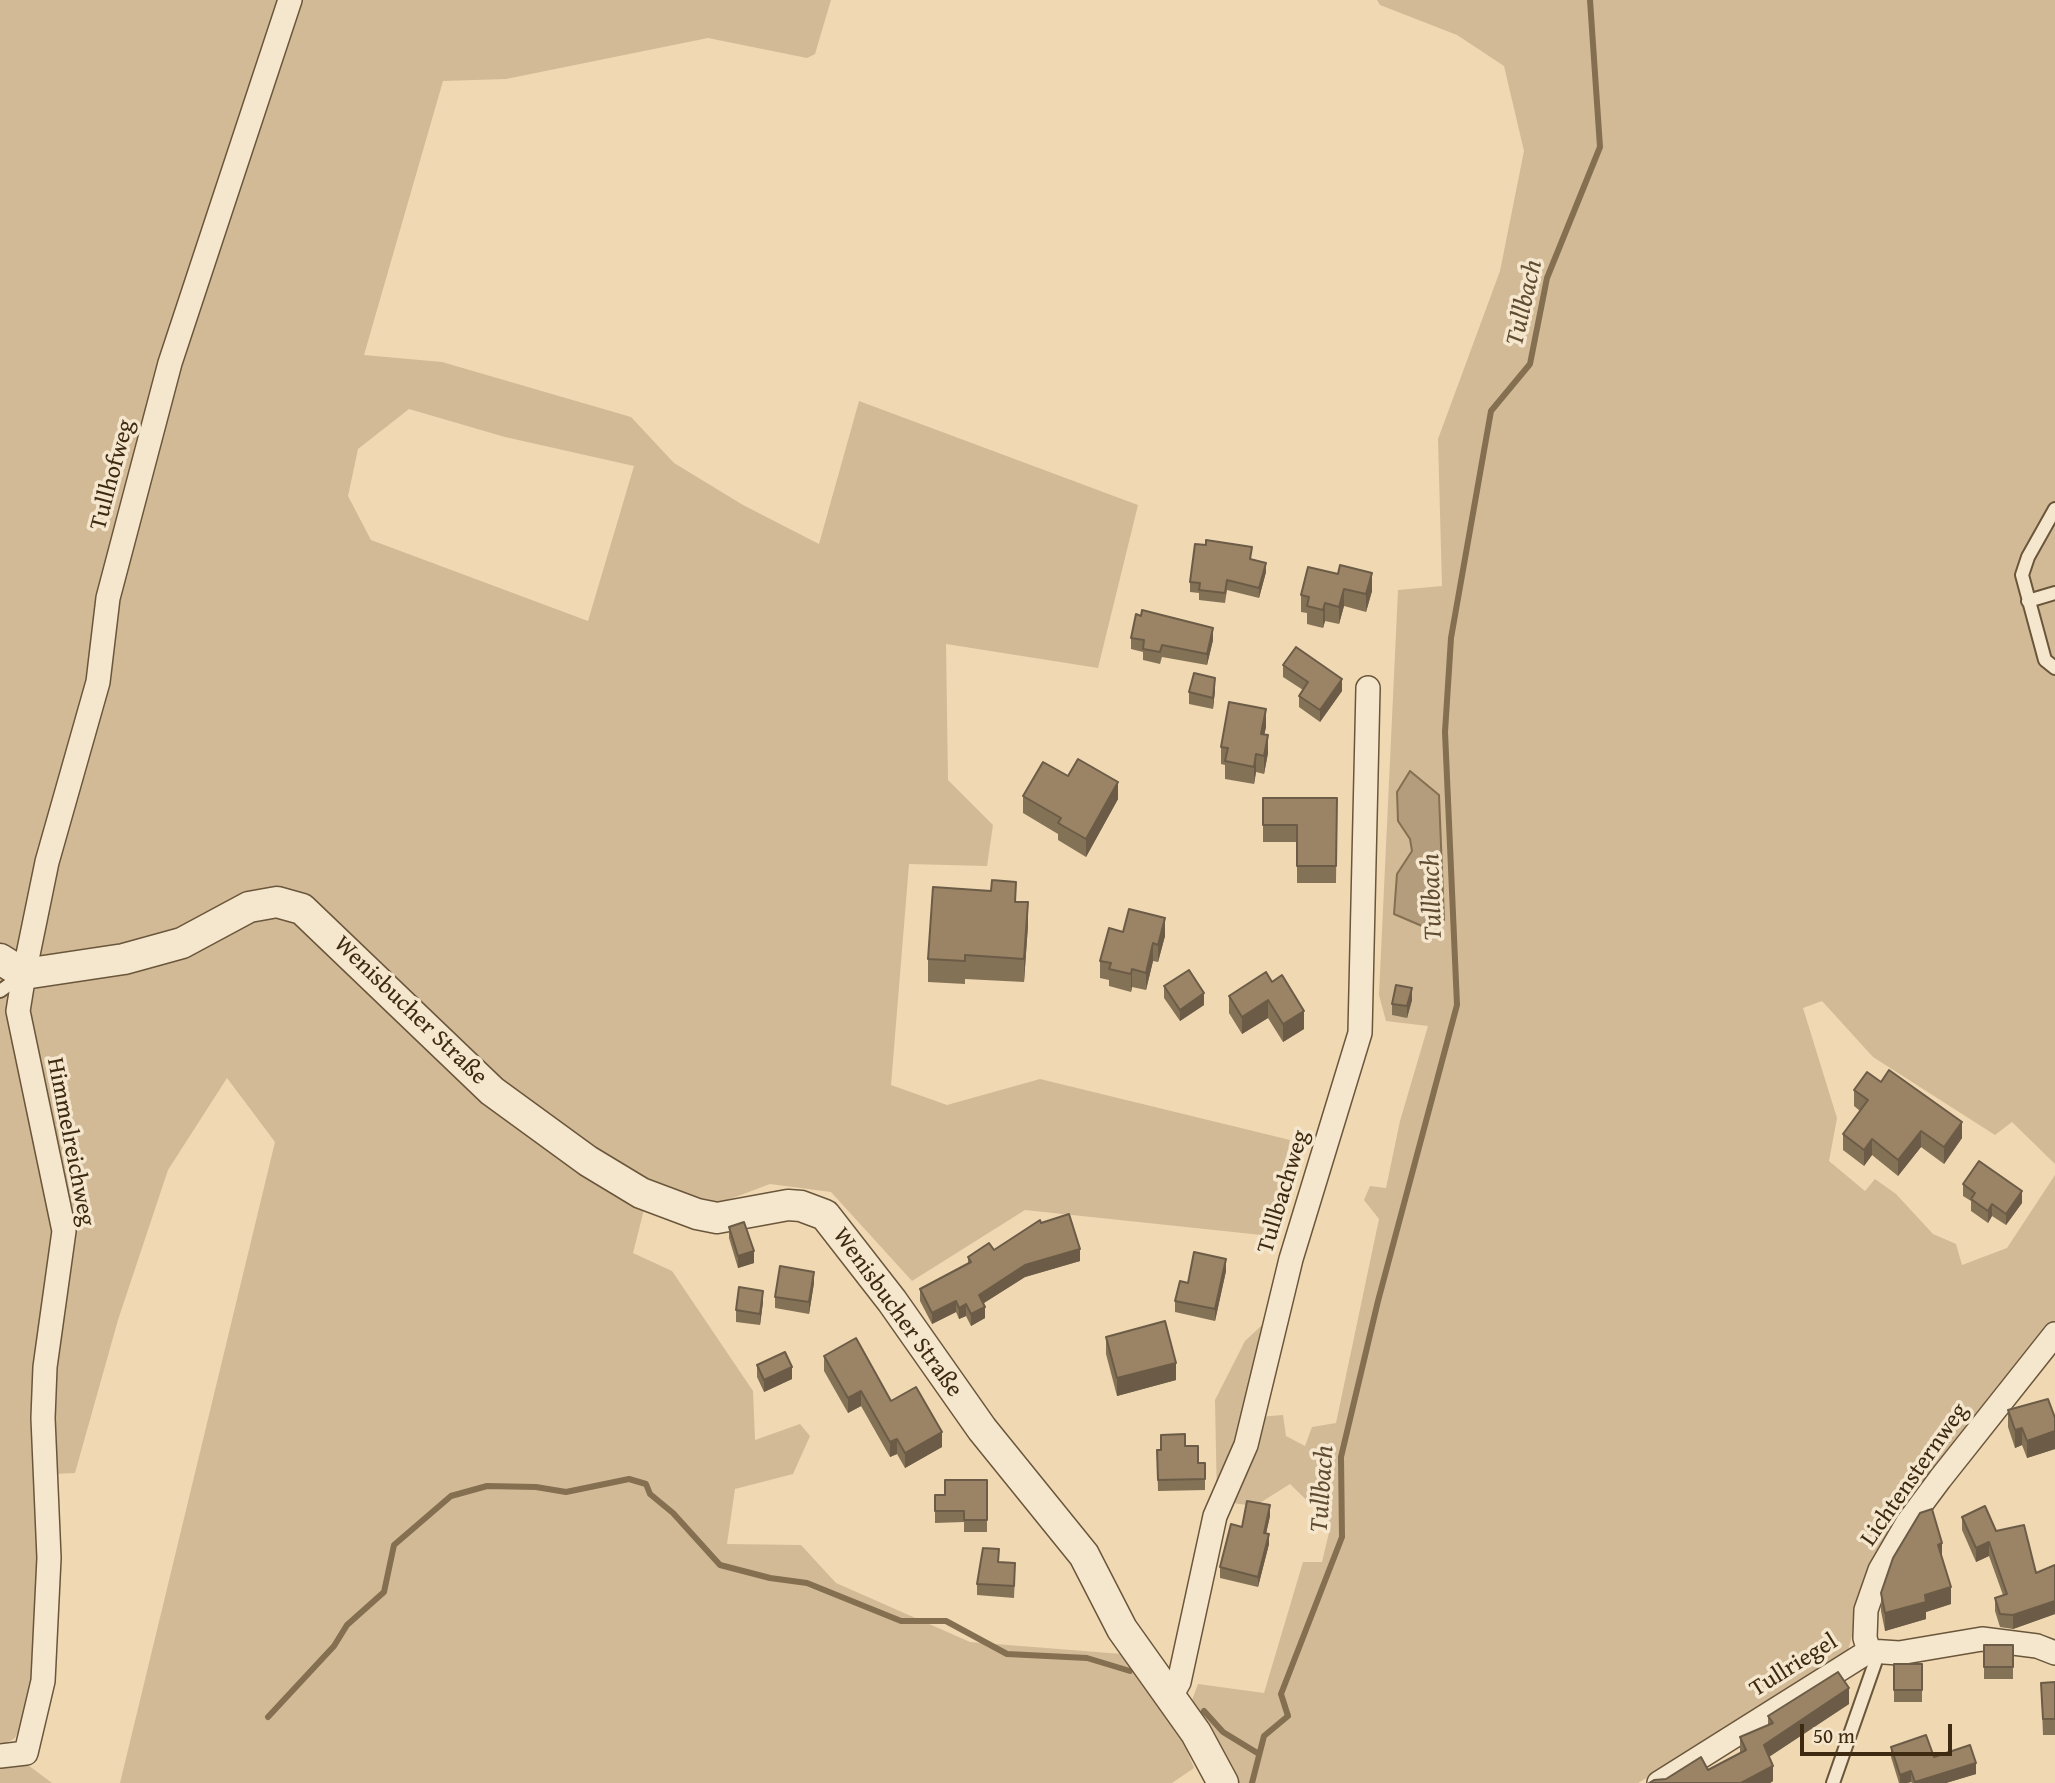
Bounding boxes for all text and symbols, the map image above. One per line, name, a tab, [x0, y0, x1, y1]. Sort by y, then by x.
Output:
water label: Tullbach	[1500, 257, 1550, 349]
street label: Tullhofweg	[84, 417, 142, 533]
water label: Tullbach	[1416, 853, 1450, 941]
street label: Wenisbucher Straße	[327, 930, 493, 1092]
street label: Himmelreichweg	[40, 1055, 100, 1229]
street label: Tullbachweg	[1252, 1127, 1316, 1257]
street label: Wenisbucher Straße	[826, 1223, 968, 1403]
street label: Lichtensternweg	[1855, 1398, 1975, 1552]
water label: Tullbach	[1304, 1444, 1342, 1534]
street label: Tullriegel	[1745, 1628, 1843, 1704]
scale bar	[1803, 1710, 1955, 1754]
text: 50 m	[1813, 1720, 1855, 1751]

